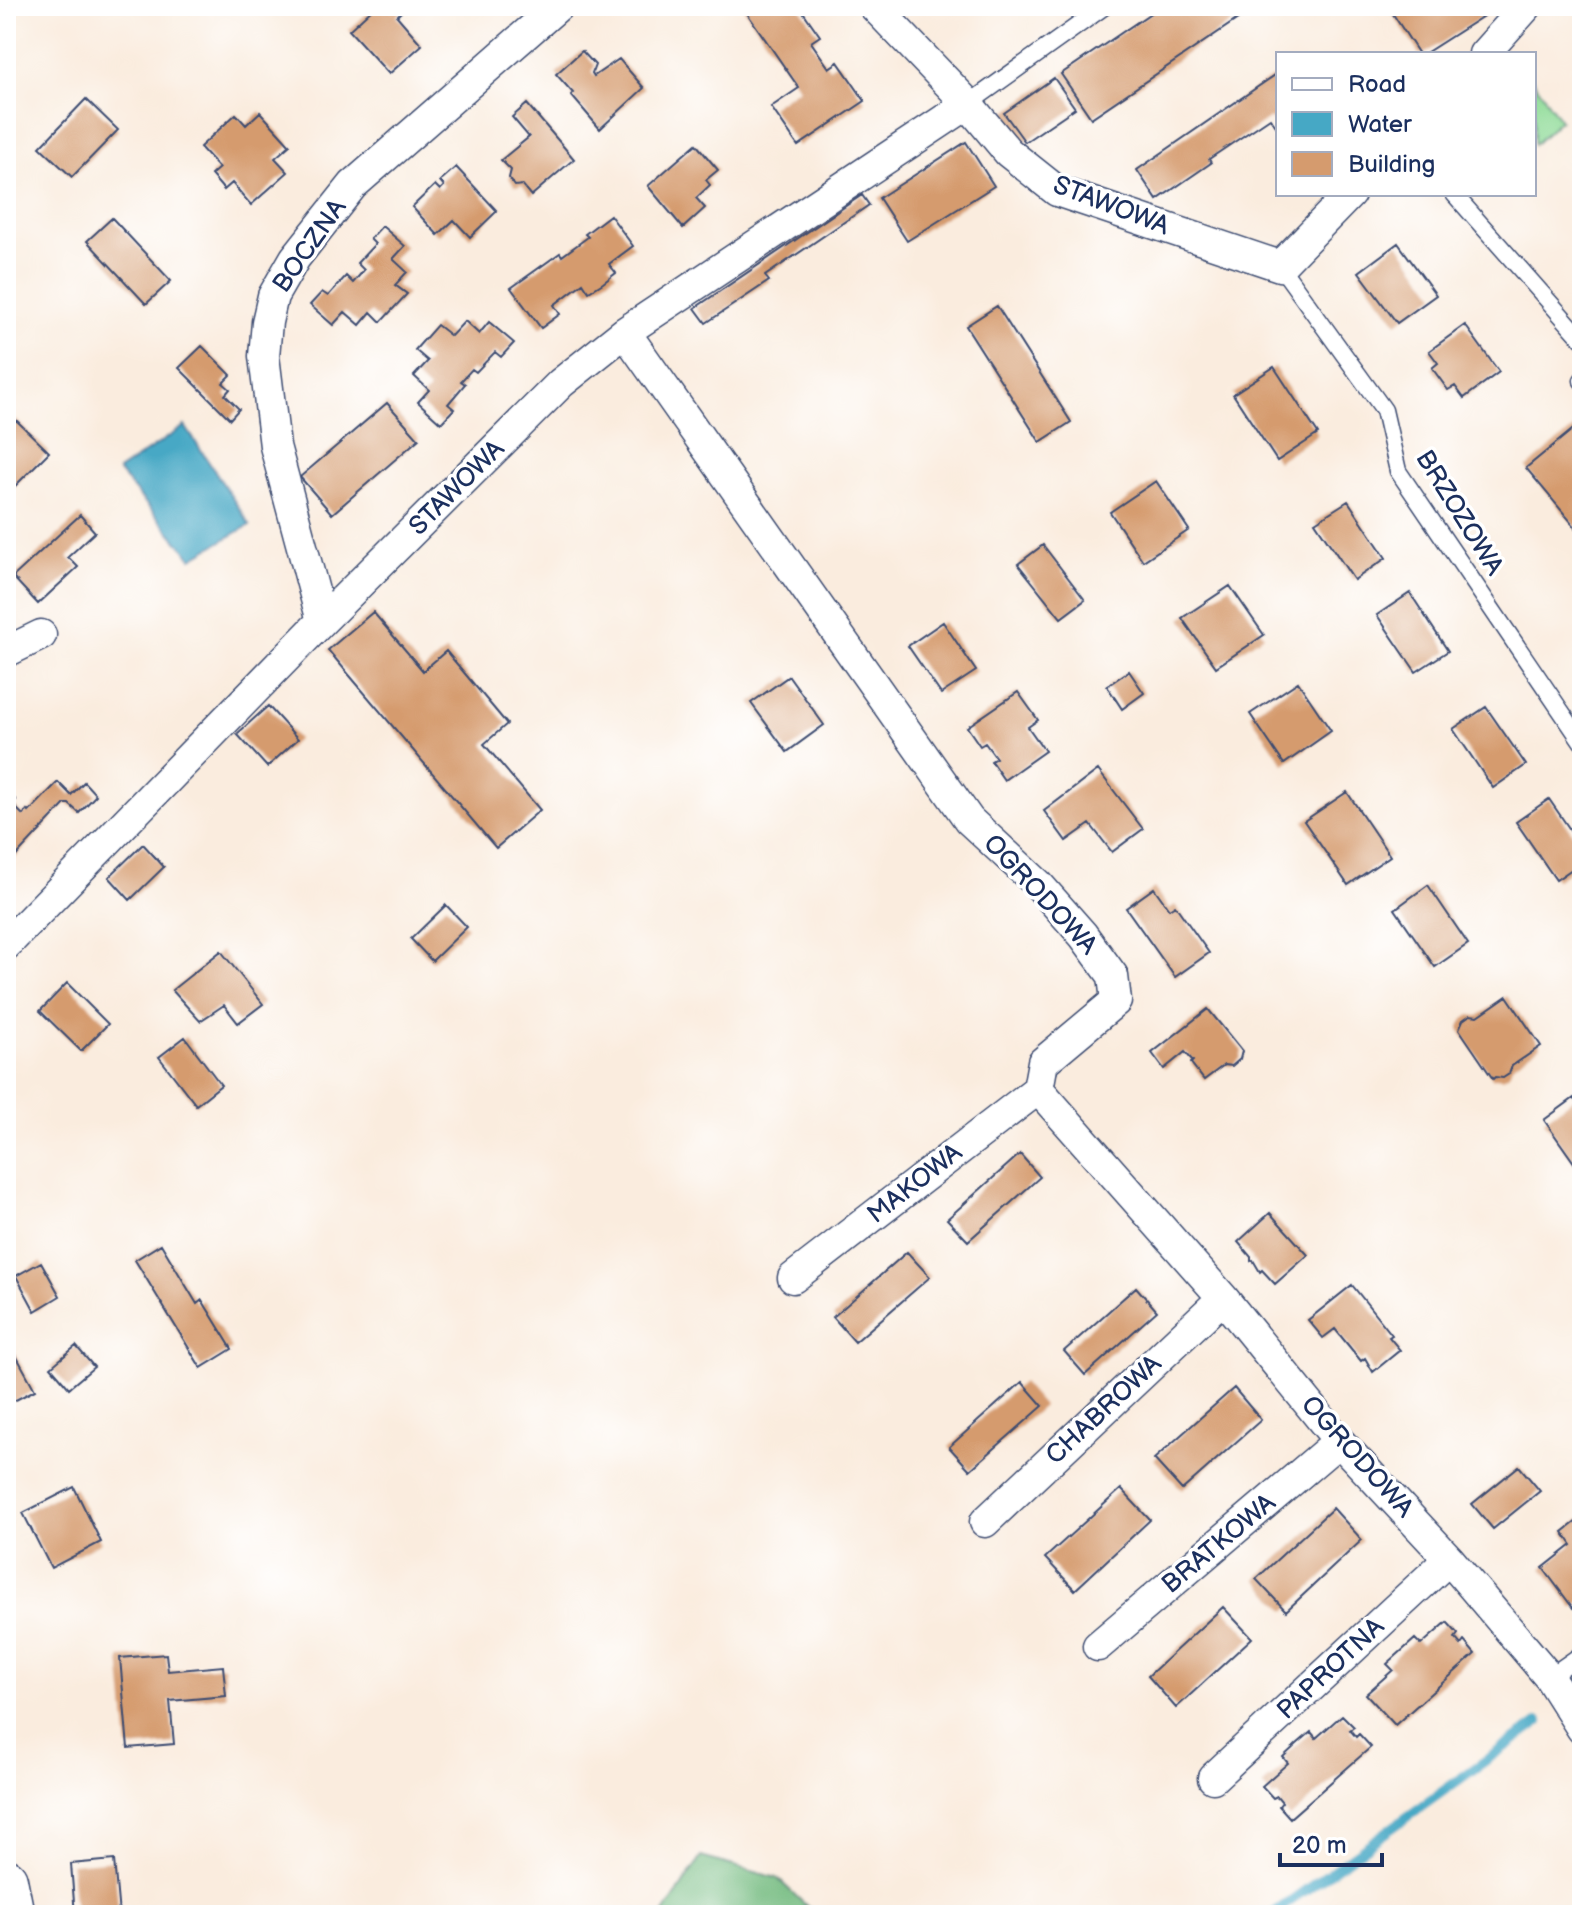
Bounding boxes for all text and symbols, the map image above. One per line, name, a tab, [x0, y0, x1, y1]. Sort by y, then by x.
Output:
legend	[1276, 52, 1536, 196]
text: Road	[1348, 70, 1406, 99]
text: Water	[1348, 110, 1412, 139]
text: Building	[1348, 150, 1435, 179]
street label: STAWOWA	[1049, 170, 1174, 242]
street label: BOCZNA	[267, 193, 354, 299]
street label: STAWOWA	[403, 434, 511, 542]
street label: BRZOZOWA	[1408, 445, 1510, 581]
street label: OGRODOWA	[977, 829, 1103, 962]
street label: MAKOWA	[862, 1137, 969, 1231]
street label: CHABROWA	[1040, 1349, 1168, 1471]
street label: OGRODOWA	[1294, 1390, 1420, 1524]
street label: BRATKOWA	[1156, 1488, 1282, 1600]
street label: PAPROTNA	[1271, 1612, 1391, 1726]
scale bar	[1280, 1817, 1382, 1867]
text: 20 m	[1292, 1831, 1347, 1860]

